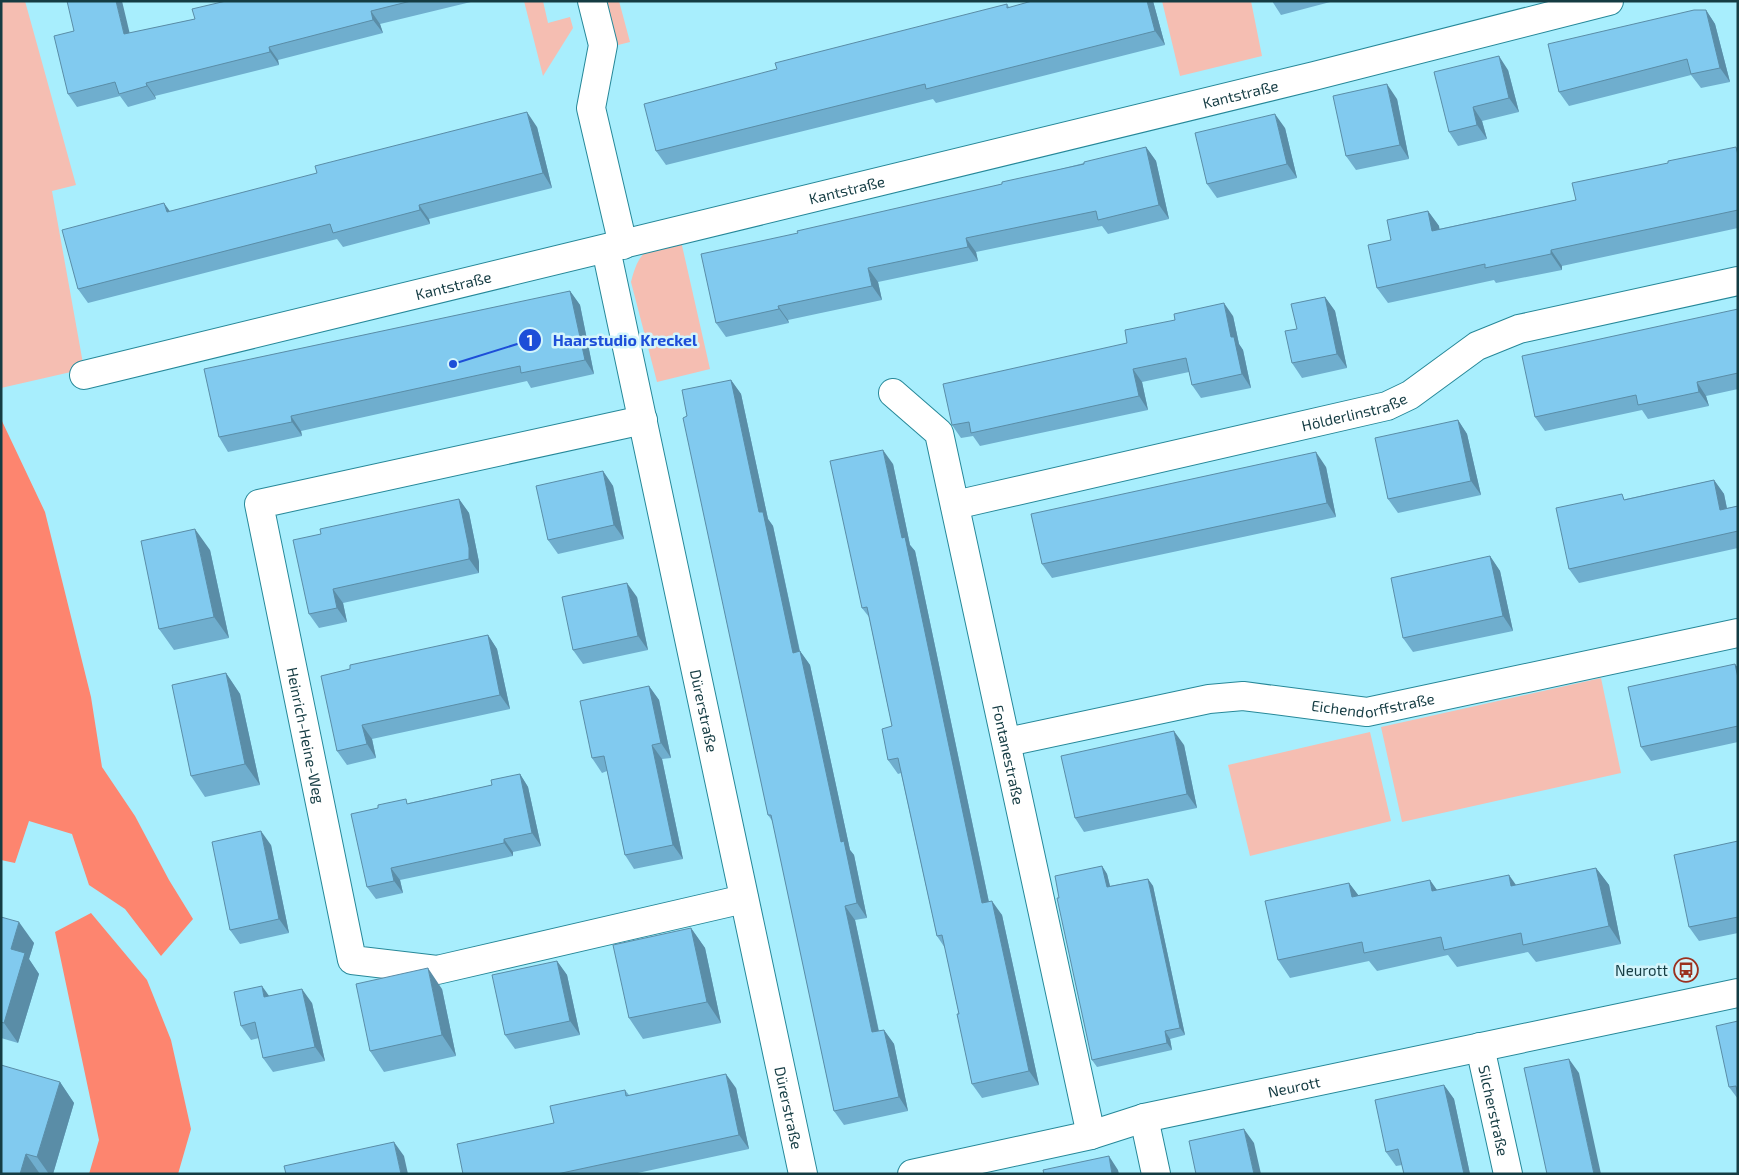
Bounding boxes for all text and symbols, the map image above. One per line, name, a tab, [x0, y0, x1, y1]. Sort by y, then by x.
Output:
street label: Kantstraße	[1201, 76, 1280, 112]
street label: Kantstraße	[807, 172, 887, 207]
street label: Kantstraße	[414, 267, 493, 303]
callout: Haarstudio Kreckel	[518, 325, 707, 356]
text: Haarstudio Kreckel	[553, 330, 698, 349]
text: 1	[527, 331, 533, 349]
street label: Hölderlinstraße	[1300, 389, 1410, 434]
street label: Heinrich-Heine-Weg	[283, 665, 329, 806]
street label: Dürerstraße	[687, 668, 722, 754]
street label: Eichendorffstraße	[1310, 689, 1436, 721]
street label: Fontanestraße	[989, 703, 1028, 806]
bus stop icon: Neurott	[1673, 957, 1699, 983]
place label: Neurott	[1615, 961, 1668, 979]
street label: Silcherstraße	[1475, 1063, 1513, 1158]
street label: Dürerstraße	[771, 1065, 806, 1151]
street label: Neurott	[1266, 1072, 1322, 1101]

